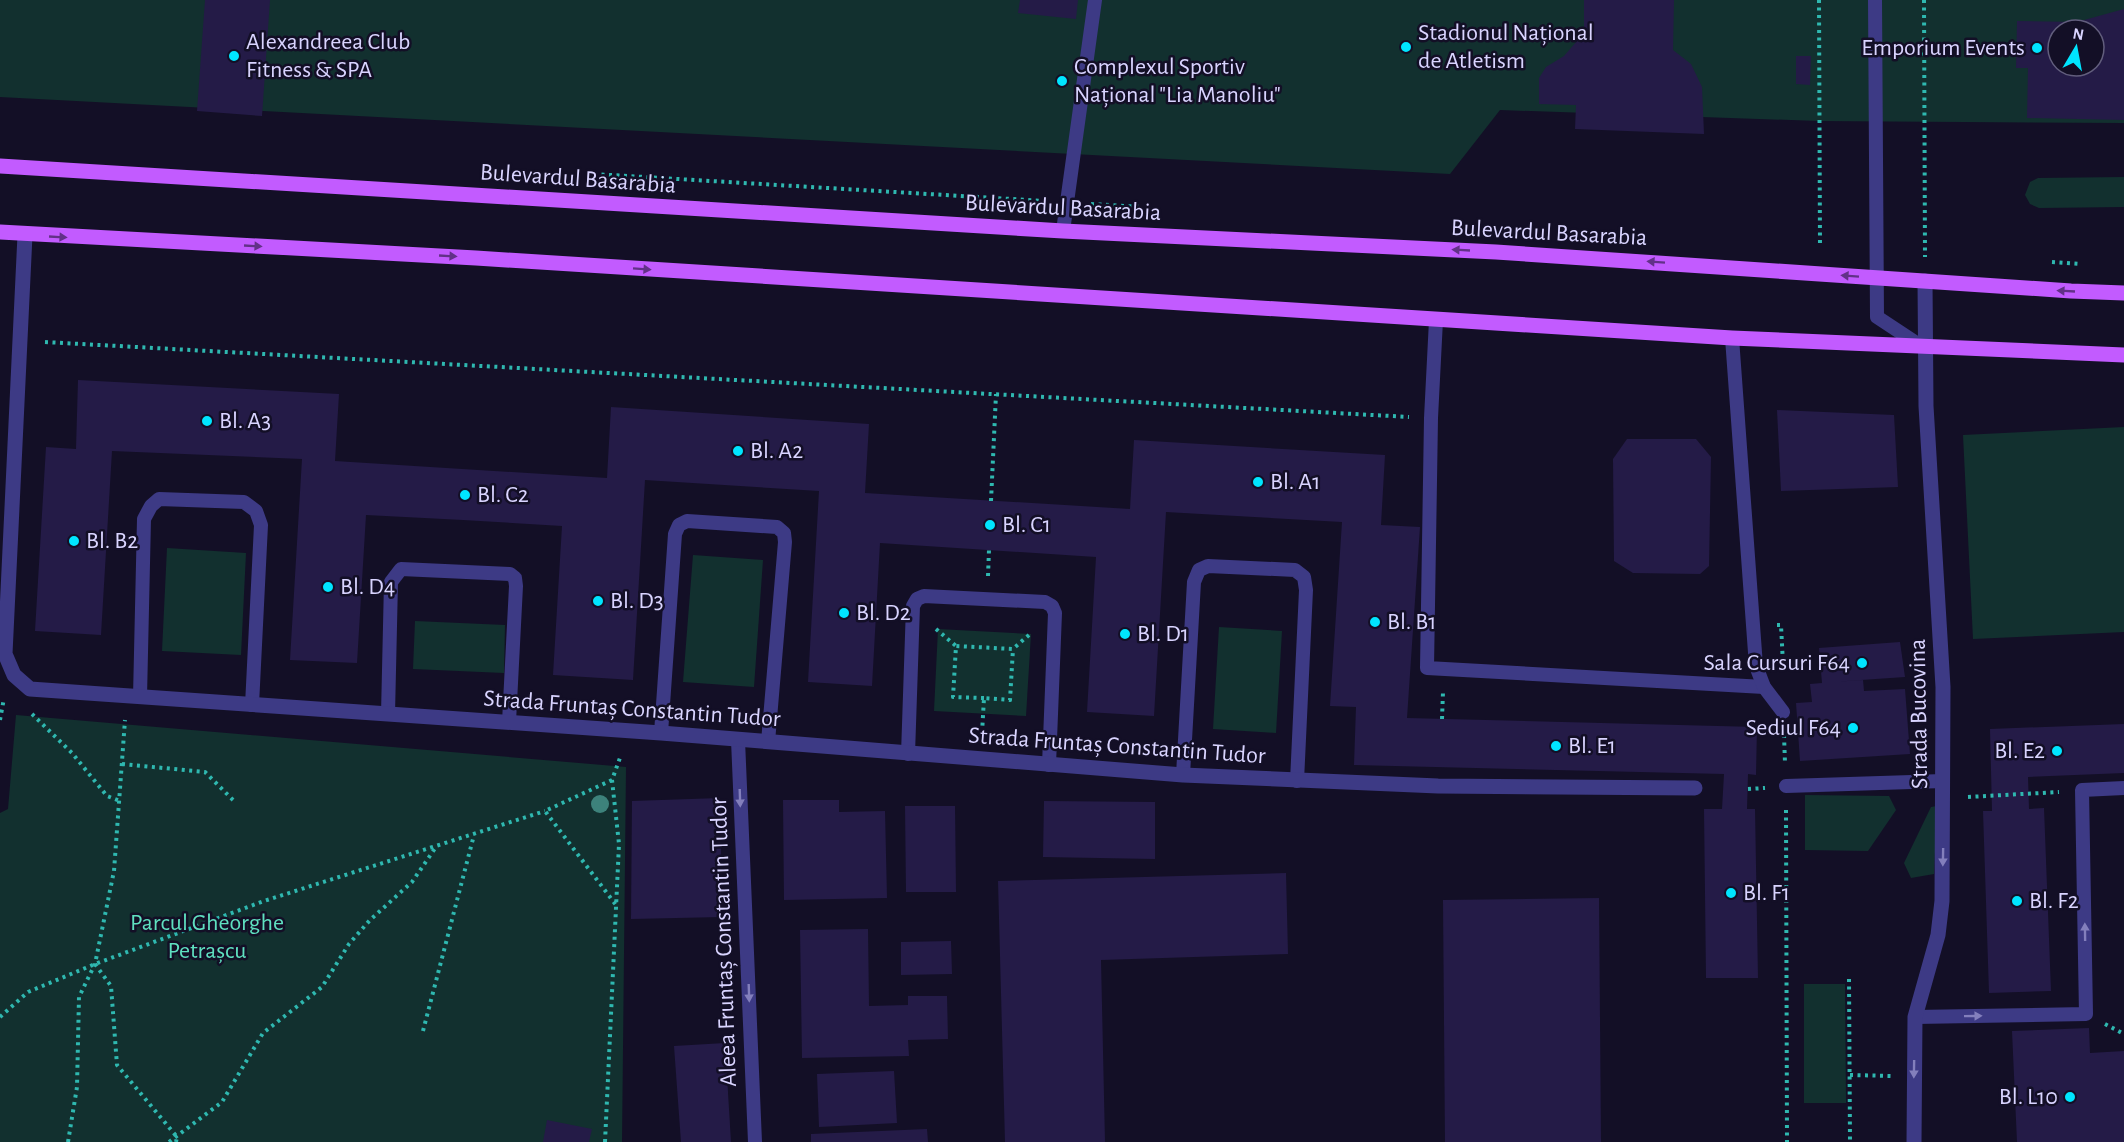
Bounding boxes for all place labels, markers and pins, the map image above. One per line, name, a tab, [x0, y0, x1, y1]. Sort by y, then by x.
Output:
place label: Stadionul Național de Atletism	[1418, 21, 1594, 73]
place label: Alexandreea Club Fitness & SPA	[246, 30, 410, 82]
place label: Emporium Events	[1861, 36, 2025, 60]
marker: Stadionul Național de Atletism	[1399, 40, 1413, 54]
marker: Emporium Events	[2030, 41, 2044, 55]
marker: Alexandreea Club Fitness & SPA	[227, 49, 241, 63]
place label: Complexul Sportiv Național "Lia Manoliu"	[1074, 55, 1281, 108]
marker: Complexul Sportiv Național "Lia Manoliu"	[1055, 74, 1069, 88]
place label: Bl. A3	[219, 409, 271, 433]
marker: Bl. A3	[200, 414, 214, 428]
place label: Bl. A2	[750, 439, 803, 463]
marker: Bl. A2	[731, 444, 745, 458]
place label: Bl. A1	[1270, 470, 1320, 494]
marker: Bl. A1	[1251, 475, 1265, 489]
place label: Bl. C2	[477, 483, 529, 507]
marker: Bl. C2	[458, 488, 472, 502]
place label: Bl. C1	[1002, 513, 1051, 537]
marker: Bl. C1	[983, 518, 997, 532]
place label: Bl. B2	[86, 529, 138, 553]
marker: Bl. B2	[67, 534, 81, 548]
place label: Bl. D4	[340, 575, 395, 599]
marker: Bl. D4	[321, 580, 335, 594]
place label: Bl. D3	[610, 589, 664, 613]
marker: Bl. D3	[591, 594, 605, 608]
place label: Bl. D2	[856, 601, 911, 625]
marker: Bl. D2	[837, 606, 851, 620]
place label: Bl. B1	[1387, 610, 1436, 634]
marker: Bl. B1	[1368, 615, 1382, 629]
place label: Bl. D1	[1137, 622, 1189, 646]
marker: Bl. D1	[1118, 627, 1132, 641]
place label: Sala Cursuri F64	[1704, 651, 1850, 675]
marker: Sala Cursuri F64	[1855, 656, 1869, 670]
place label: Sediul F64	[1745, 716, 1841, 740]
marker: Sediul F64	[1846, 721, 1860, 735]
place label: Bl. E1	[1568, 734, 1616, 758]
marker: Bl. E1	[1549, 739, 1563, 753]
place label: Bl. E2	[1994, 739, 2045, 763]
marker: Bl. E2	[2050, 744, 2064, 758]
place label: Bl. F1	[1743, 881, 1790, 905]
marker: Bl. F1	[1724, 886, 1738, 900]
place label: Bl. F2	[2029, 889, 2079, 913]
marker: Bl. F2	[2010, 894, 2024, 908]
place label: Bl. L10	[1999, 1085, 2058, 1109]
marker: Bl. L10	[2063, 1090, 2077, 1104]

